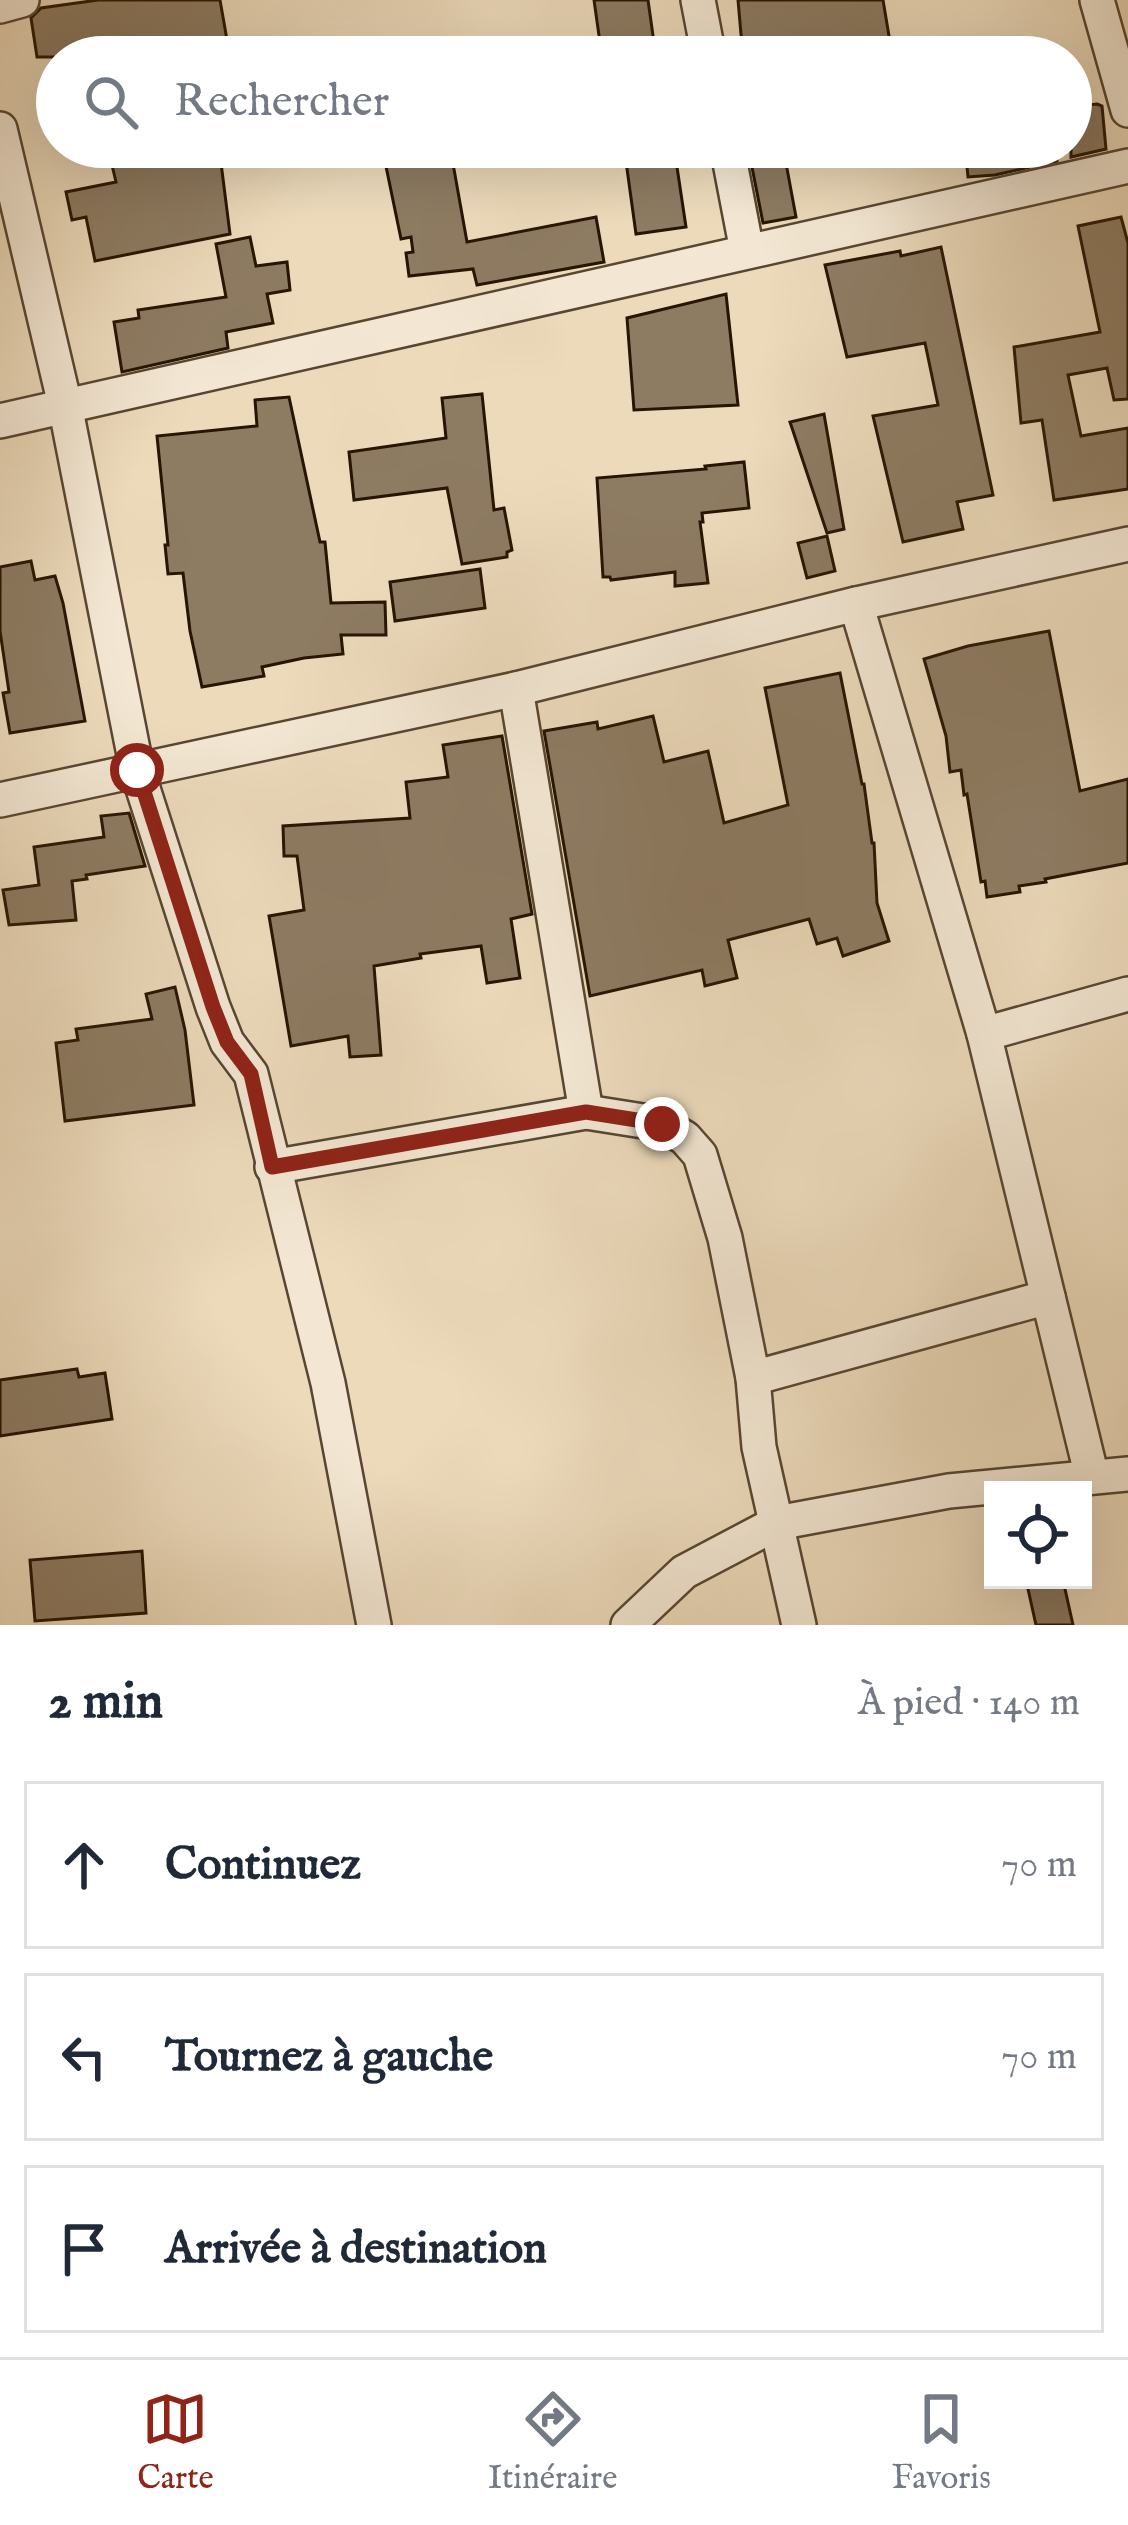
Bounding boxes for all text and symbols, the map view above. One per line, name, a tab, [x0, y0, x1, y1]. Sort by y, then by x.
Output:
search box	[36, 36, 1092, 168]
icon: search	[78, 69, 144, 135]
text: Rechercher	[174, 74, 389, 131]
route start	[110, 743, 164, 797]
route end	[635, 1097, 689, 1151]
map controls	[984, 1481, 1092, 1589]
button: locate	[984, 1481, 1092, 1589]
text: 2 min	[48, 1671, 163, 1736]
text: À pied · 140 m	[858, 1679, 1080, 1728]
icon: ahead	[51, 1832, 117, 1898]
text: Continuez	[165, 1837, 361, 1894]
text: 70 m	[1001, 1841, 1077, 1890]
icon: left	[51, 2024, 117, 2090]
text: Tournez à gauche	[165, 2029, 493, 2086]
text: 70 m	[1001, 2033, 1077, 2082]
icon: arrive	[51, 2216, 117, 2282]
text: Arrivée à destination	[165, 2221, 547, 2278]
tab: Carte	[137, 2386, 214, 2500]
tab: Itinéraire	[488, 2386, 617, 2500]
tab: Favoris	[892, 2386, 991, 2500]

